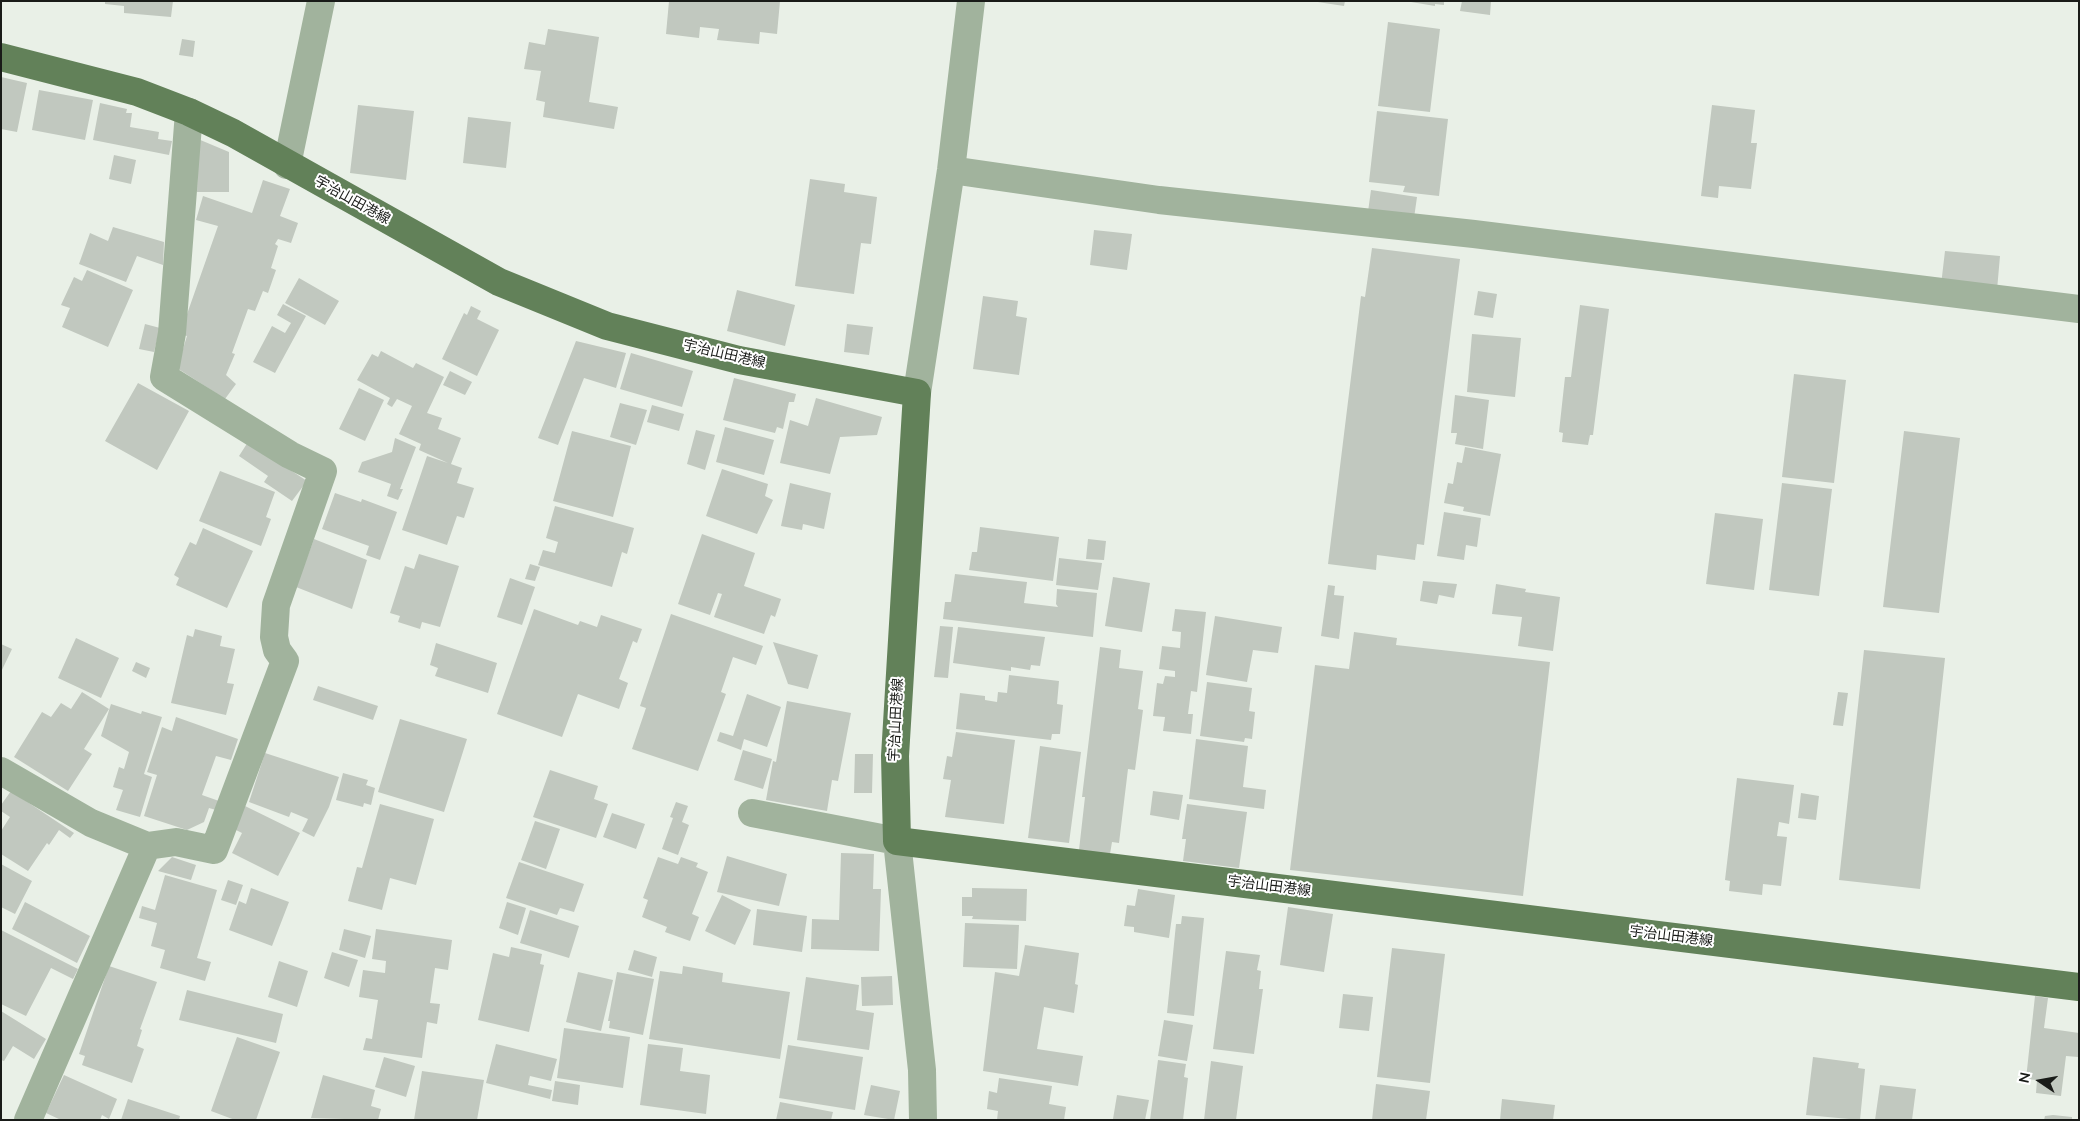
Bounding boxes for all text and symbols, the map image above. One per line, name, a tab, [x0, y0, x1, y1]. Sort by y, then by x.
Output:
street label: 宇治山田港線	[311, 173, 393, 229]
street label: 宇治山田港線	[681, 337, 767, 373]
street label: 宇治山田港線	[886, 678, 908, 762]
street label: 宇治山田港線	[1226, 874, 1312, 900]
street label: 宇治山田港線	[1628, 924, 1714, 950]
north arrow	[2015, 1056, 2065, 1106]
text: N	[2014, 1071, 2035, 1085]

